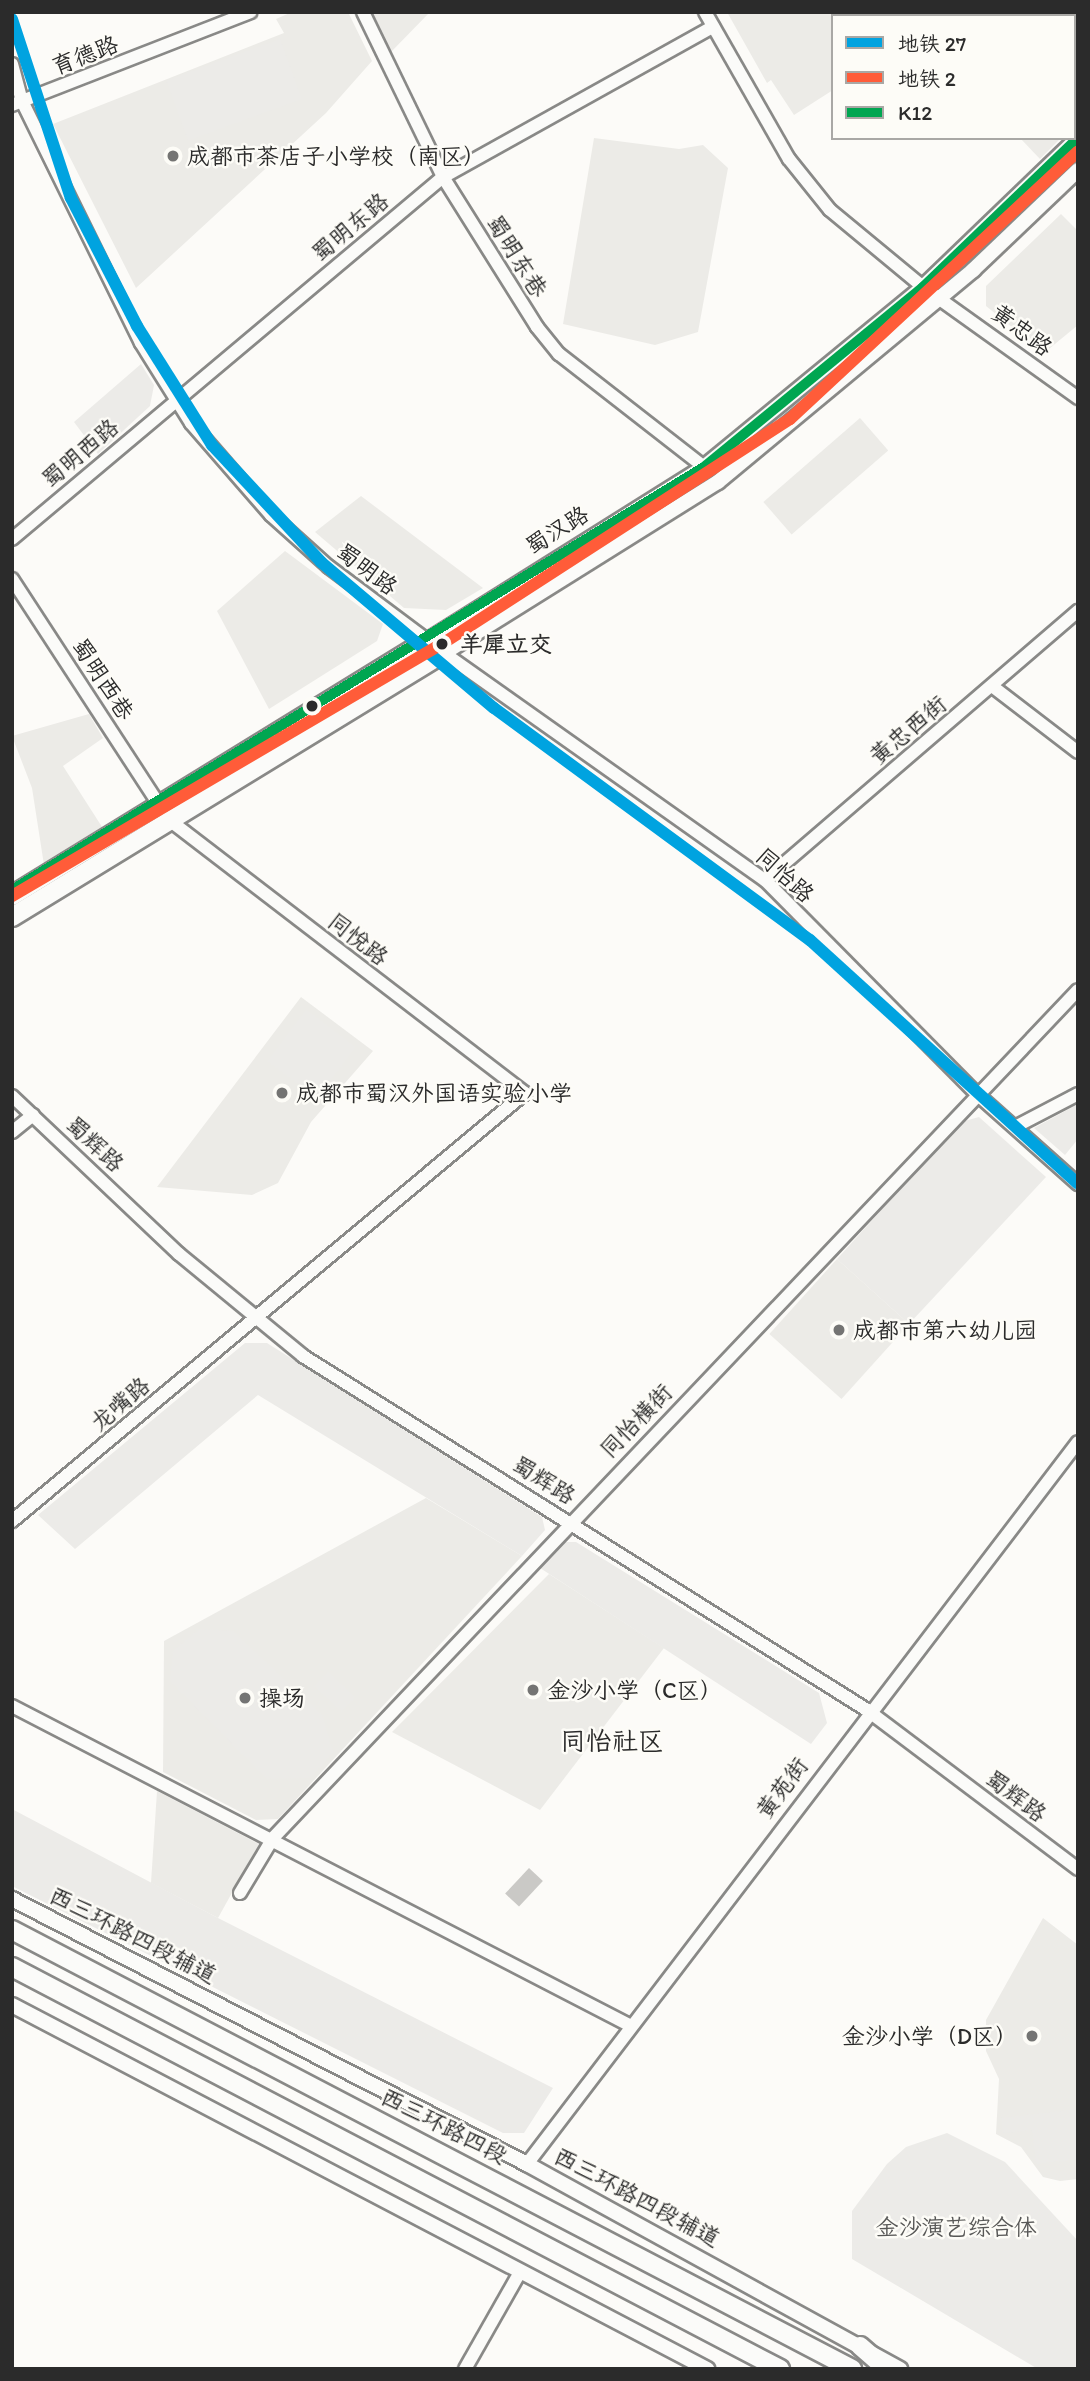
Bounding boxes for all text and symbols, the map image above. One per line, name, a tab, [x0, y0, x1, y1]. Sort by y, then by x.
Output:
legend	[831, 14, 1076, 140]
street label: 育德路	[48, 30, 122, 80]
text: 地铁 27	[898, 31, 966, 56]
text: 地铁 2	[898, 66, 956, 91]
text: K12	[898, 100, 932, 125]
place label: 成都市茶店子小学校（南区）	[187, 142, 486, 170]
marker: 成都市茶店子小学校（南区）	[165, 148, 181, 164]
street label: 蜀明东路	[306, 187, 394, 267]
street label: 蜀明东巷	[481, 210, 553, 302]
street label: 黄忠路	[986, 298, 1058, 362]
street label: 蜀明西路	[36, 413, 124, 493]
street label: 蜀汉路	[520, 500, 594, 560]
street label: 蜀明路	[331, 537, 403, 601]
place label: 羊犀立交	[460, 630, 552, 658]
marker: 羊犀立交	[430, 632, 454, 656]
street label: 蜀明西巷	[66, 633, 140, 725]
street label: 黄忠西街	[864, 690, 952, 770]
unlabelled marker	[305, 699, 319, 713]
street label: 同怡路	[750, 842, 820, 908]
street label: 同悦路	[322, 907, 394, 971]
place label: 成都市蜀汉外国语实验小学	[296, 1079, 572, 1107]
marker: 成都市蜀汉外国语实验小学	[274, 1085, 290, 1101]
street label: 蜀辉路	[60, 1110, 130, 1178]
place label: 成都市第六幼儿园	[853, 1316, 1037, 1344]
marker: 成都市第六幼儿园	[831, 1322, 847, 1338]
street label: 龙嘴路	[85, 1371, 155, 1437]
street label: 同怡横街	[594, 1378, 678, 1464]
street label: 蜀辉路	[507, 1450, 581, 1510]
place label: 金沙小学（C区）	[547, 1676, 723, 1704]
marker: 金沙小学（C区）	[525, 1682, 541, 1698]
place label: 操场	[259, 1684, 305, 1712]
marker: 操场	[237, 1690, 253, 1706]
district label: 同怡社区	[560, 1726, 664, 1758]
street label: 黄苑街	[750, 1752, 814, 1824]
street label: 蜀辉路	[980, 1764, 1052, 1828]
street label: 西三环路四段辅道	[45, 1881, 221, 1989]
place label: 金沙小学（D区）	[842, 2022, 1018, 2050]
marker: 金沙小学（D区）	[1024, 2028, 1040, 2044]
street label: 西三环路四段	[376, 2082, 512, 2170]
street label: 西三环路四段辅道	[549, 2142, 725, 2252]
park label: 金沙演艺综合体	[876, 2213, 1036, 2241]

